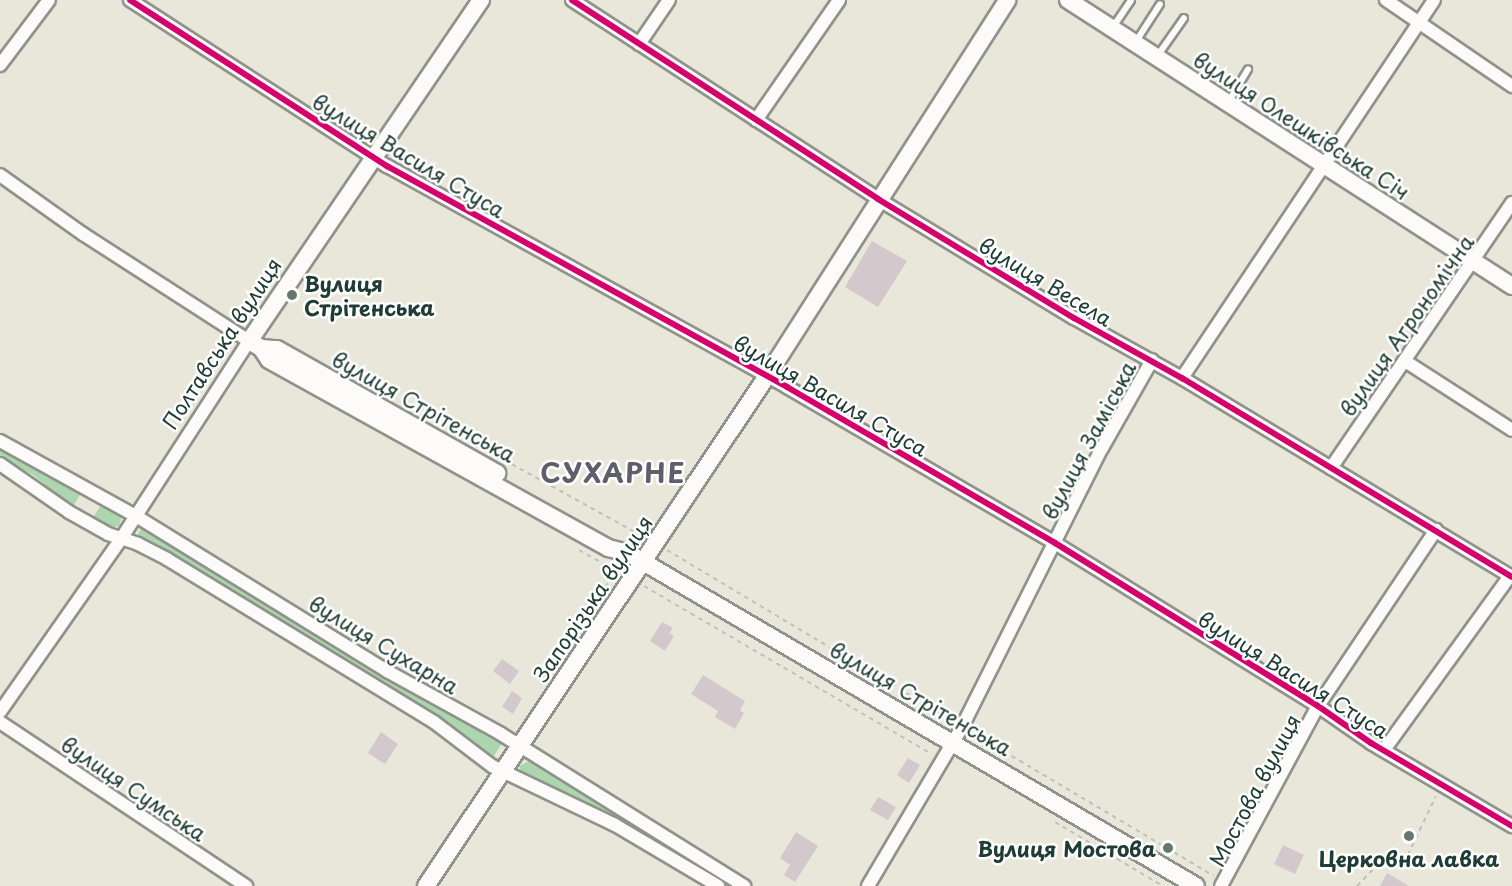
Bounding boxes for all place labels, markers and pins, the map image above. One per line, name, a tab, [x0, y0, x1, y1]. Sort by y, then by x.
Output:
place label: Вулиця Стрітенська	[304, 270, 434, 320]
marker: Вулиця Стрітенська	[285, 288, 299, 302]
marker: Церковна лавка	[1402, 829, 1416, 843]
place label: Вулиця Мостова	[977, 835, 1156, 861]
marker: Вулиця Мостова	[1161, 841, 1175, 855]
place label: Церковна лавка	[1319, 845, 1499, 871]

